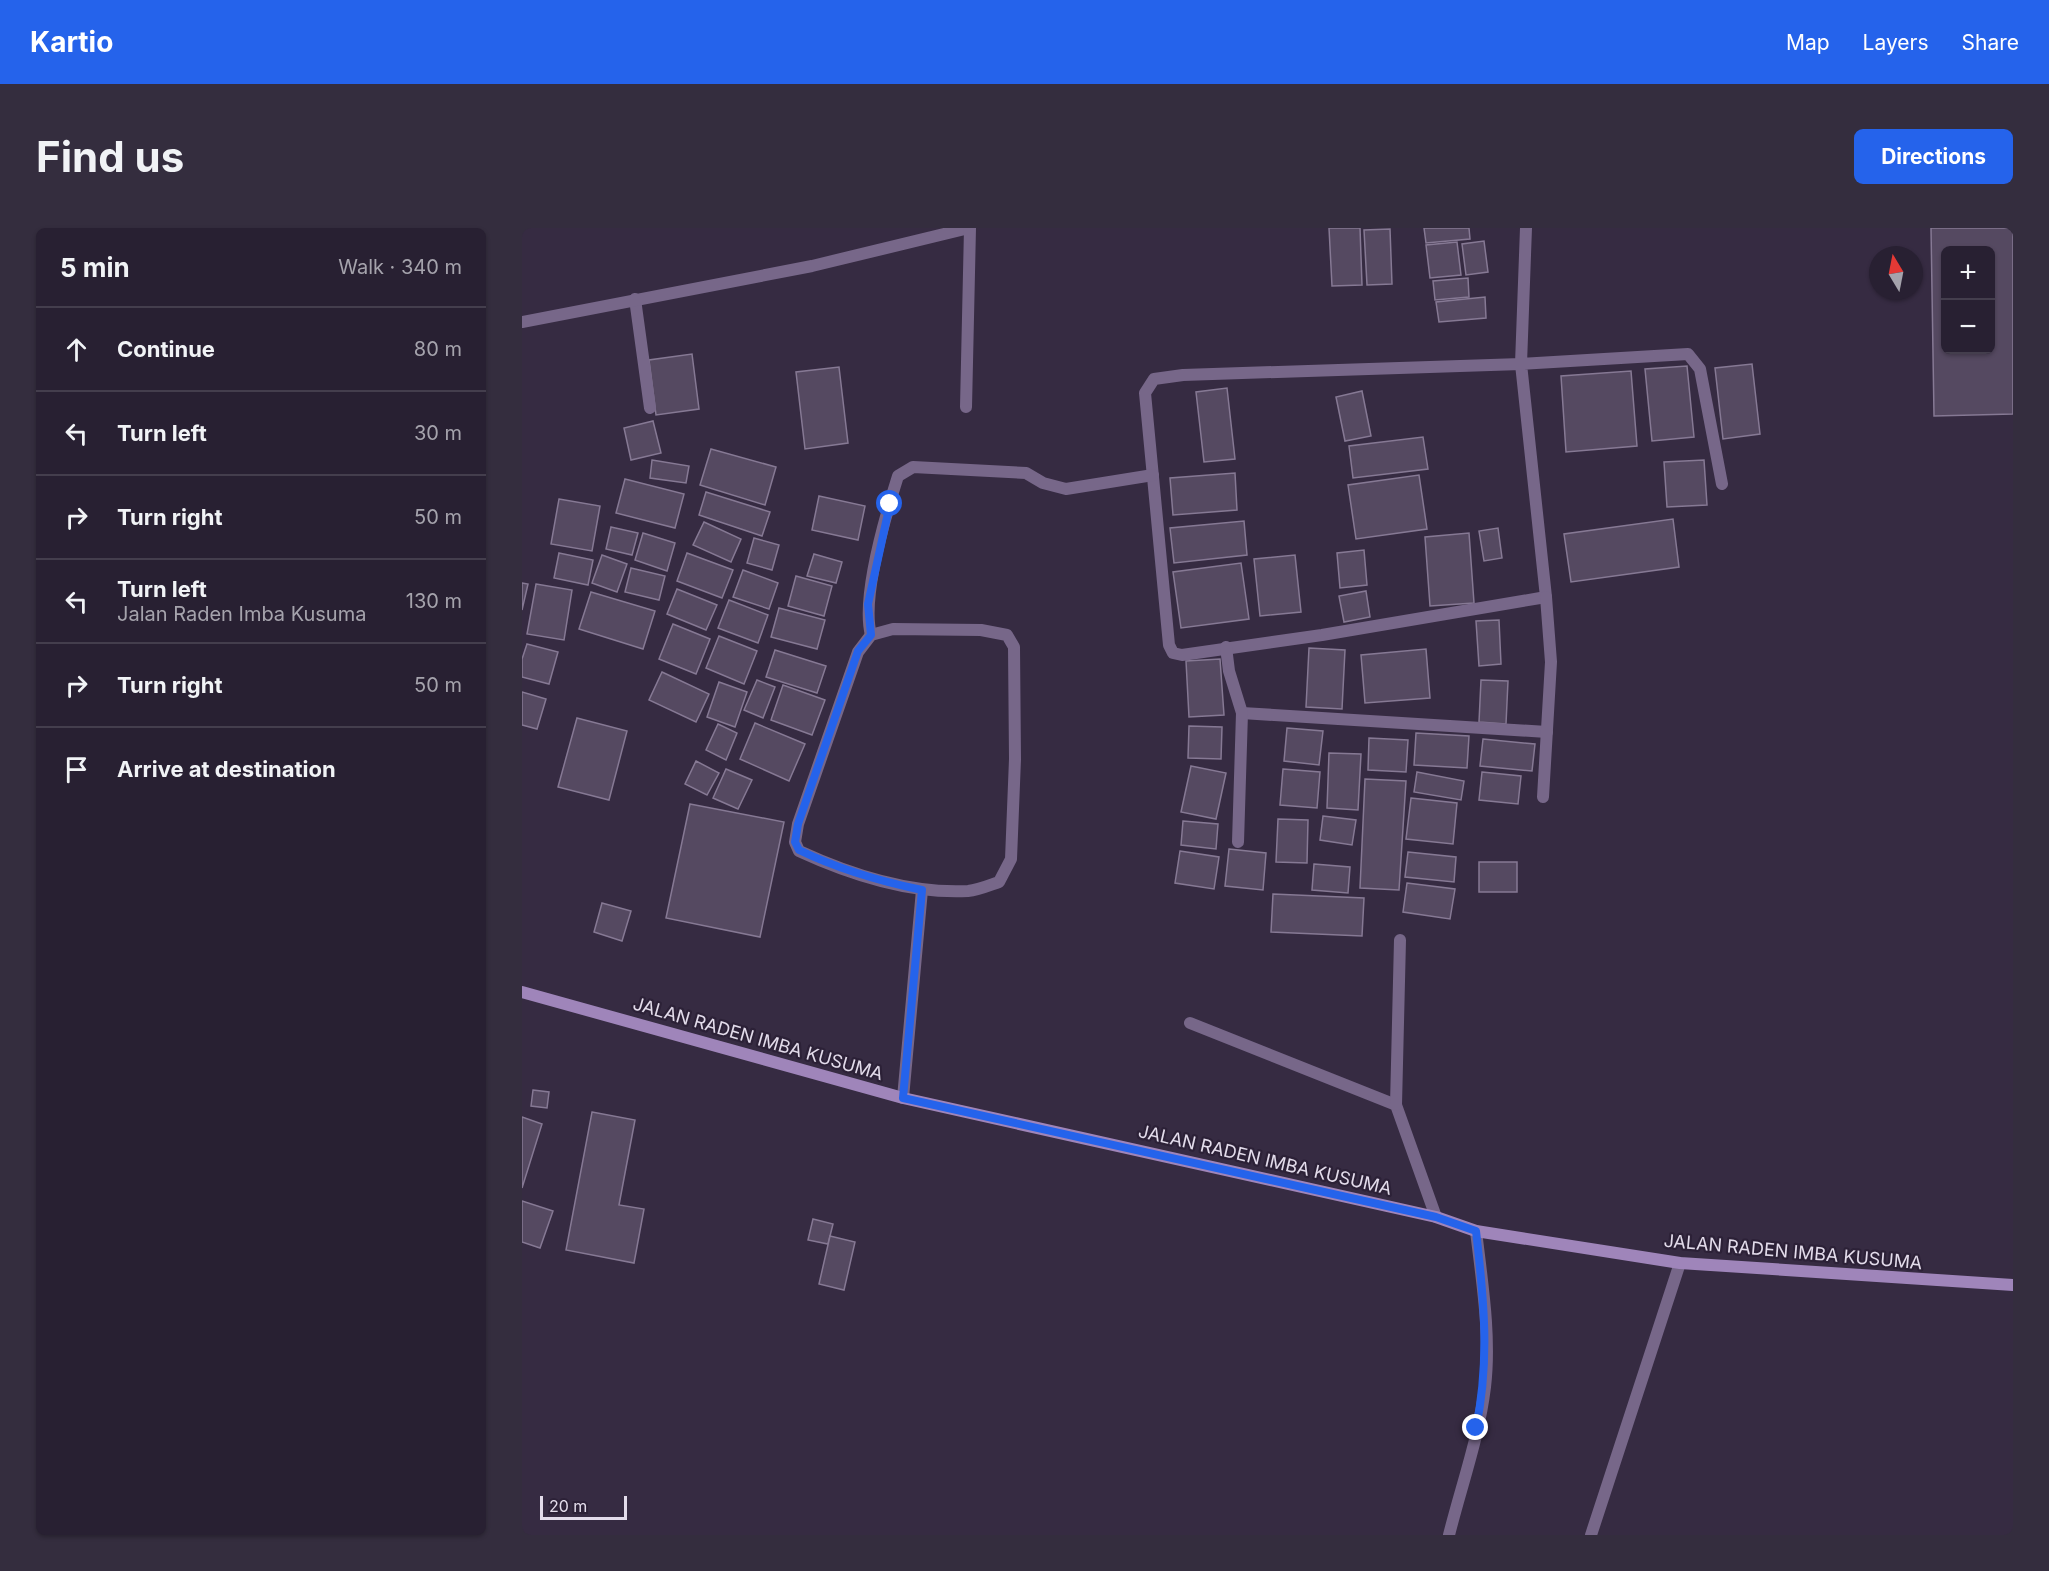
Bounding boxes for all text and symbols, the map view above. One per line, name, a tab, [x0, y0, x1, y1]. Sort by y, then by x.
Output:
text: Kartio	[30, 25, 113, 59]
text: Map	[1786, 30, 1830, 55]
text: Layers	[1863, 30, 1929, 55]
text: Share	[1962, 30, 2019, 55]
button: Directions	[1854, 129, 2013, 184]
text: Find us	[36, 131, 184, 182]
north arrow	[1869, 246, 1923, 300]
map controls	[1941, 246, 1995, 354]
button: +	[1941, 246, 1995, 300]
text: 5 min	[60, 252, 130, 283]
text: Walk · 340 m	[338, 255, 462, 279]
button: −	[1941, 300, 1995, 354]
icon: ahead	[60, 333, 93, 366]
text: Continue	[117, 336, 215, 362]
text: 80 m	[414, 337, 462, 361]
icon: left	[60, 417, 93, 450]
text: Turn left	[117, 420, 207, 446]
text: 30 m	[414, 421, 462, 445]
route start	[876, 490, 902, 516]
icon: right	[60, 501, 93, 534]
text: Turn right	[117, 504, 223, 530]
text: 50 m	[414, 505, 462, 529]
text: Turn left	[117, 576, 207, 602]
icon: left	[60, 585, 93, 618]
text: 130 m	[406, 589, 462, 613]
text: Jalan Raden Imba Kusuma	[117, 602, 366, 626]
icon: right	[60, 669, 93, 702]
text: Turn right	[117, 672, 223, 698]
text: 50 m	[414, 673, 462, 697]
icon: arrive	[60, 753, 93, 786]
text: Arrive at destination	[117, 756, 336, 782]
street label: JALAN RADEN IMBA KUSUMA	[631, 993, 886, 1084]
street label: JALAN RADEN IMBA KUSUMA	[1136, 1120, 1394, 1199]
street label: JALAN RADEN IMBA KUSUMA	[1663, 1230, 1923, 1273]
route end	[1462, 1414, 1488, 1440]
scale bar	[540, 1493, 627, 1520]
text: 20 m	[549, 1496, 587, 1516]

